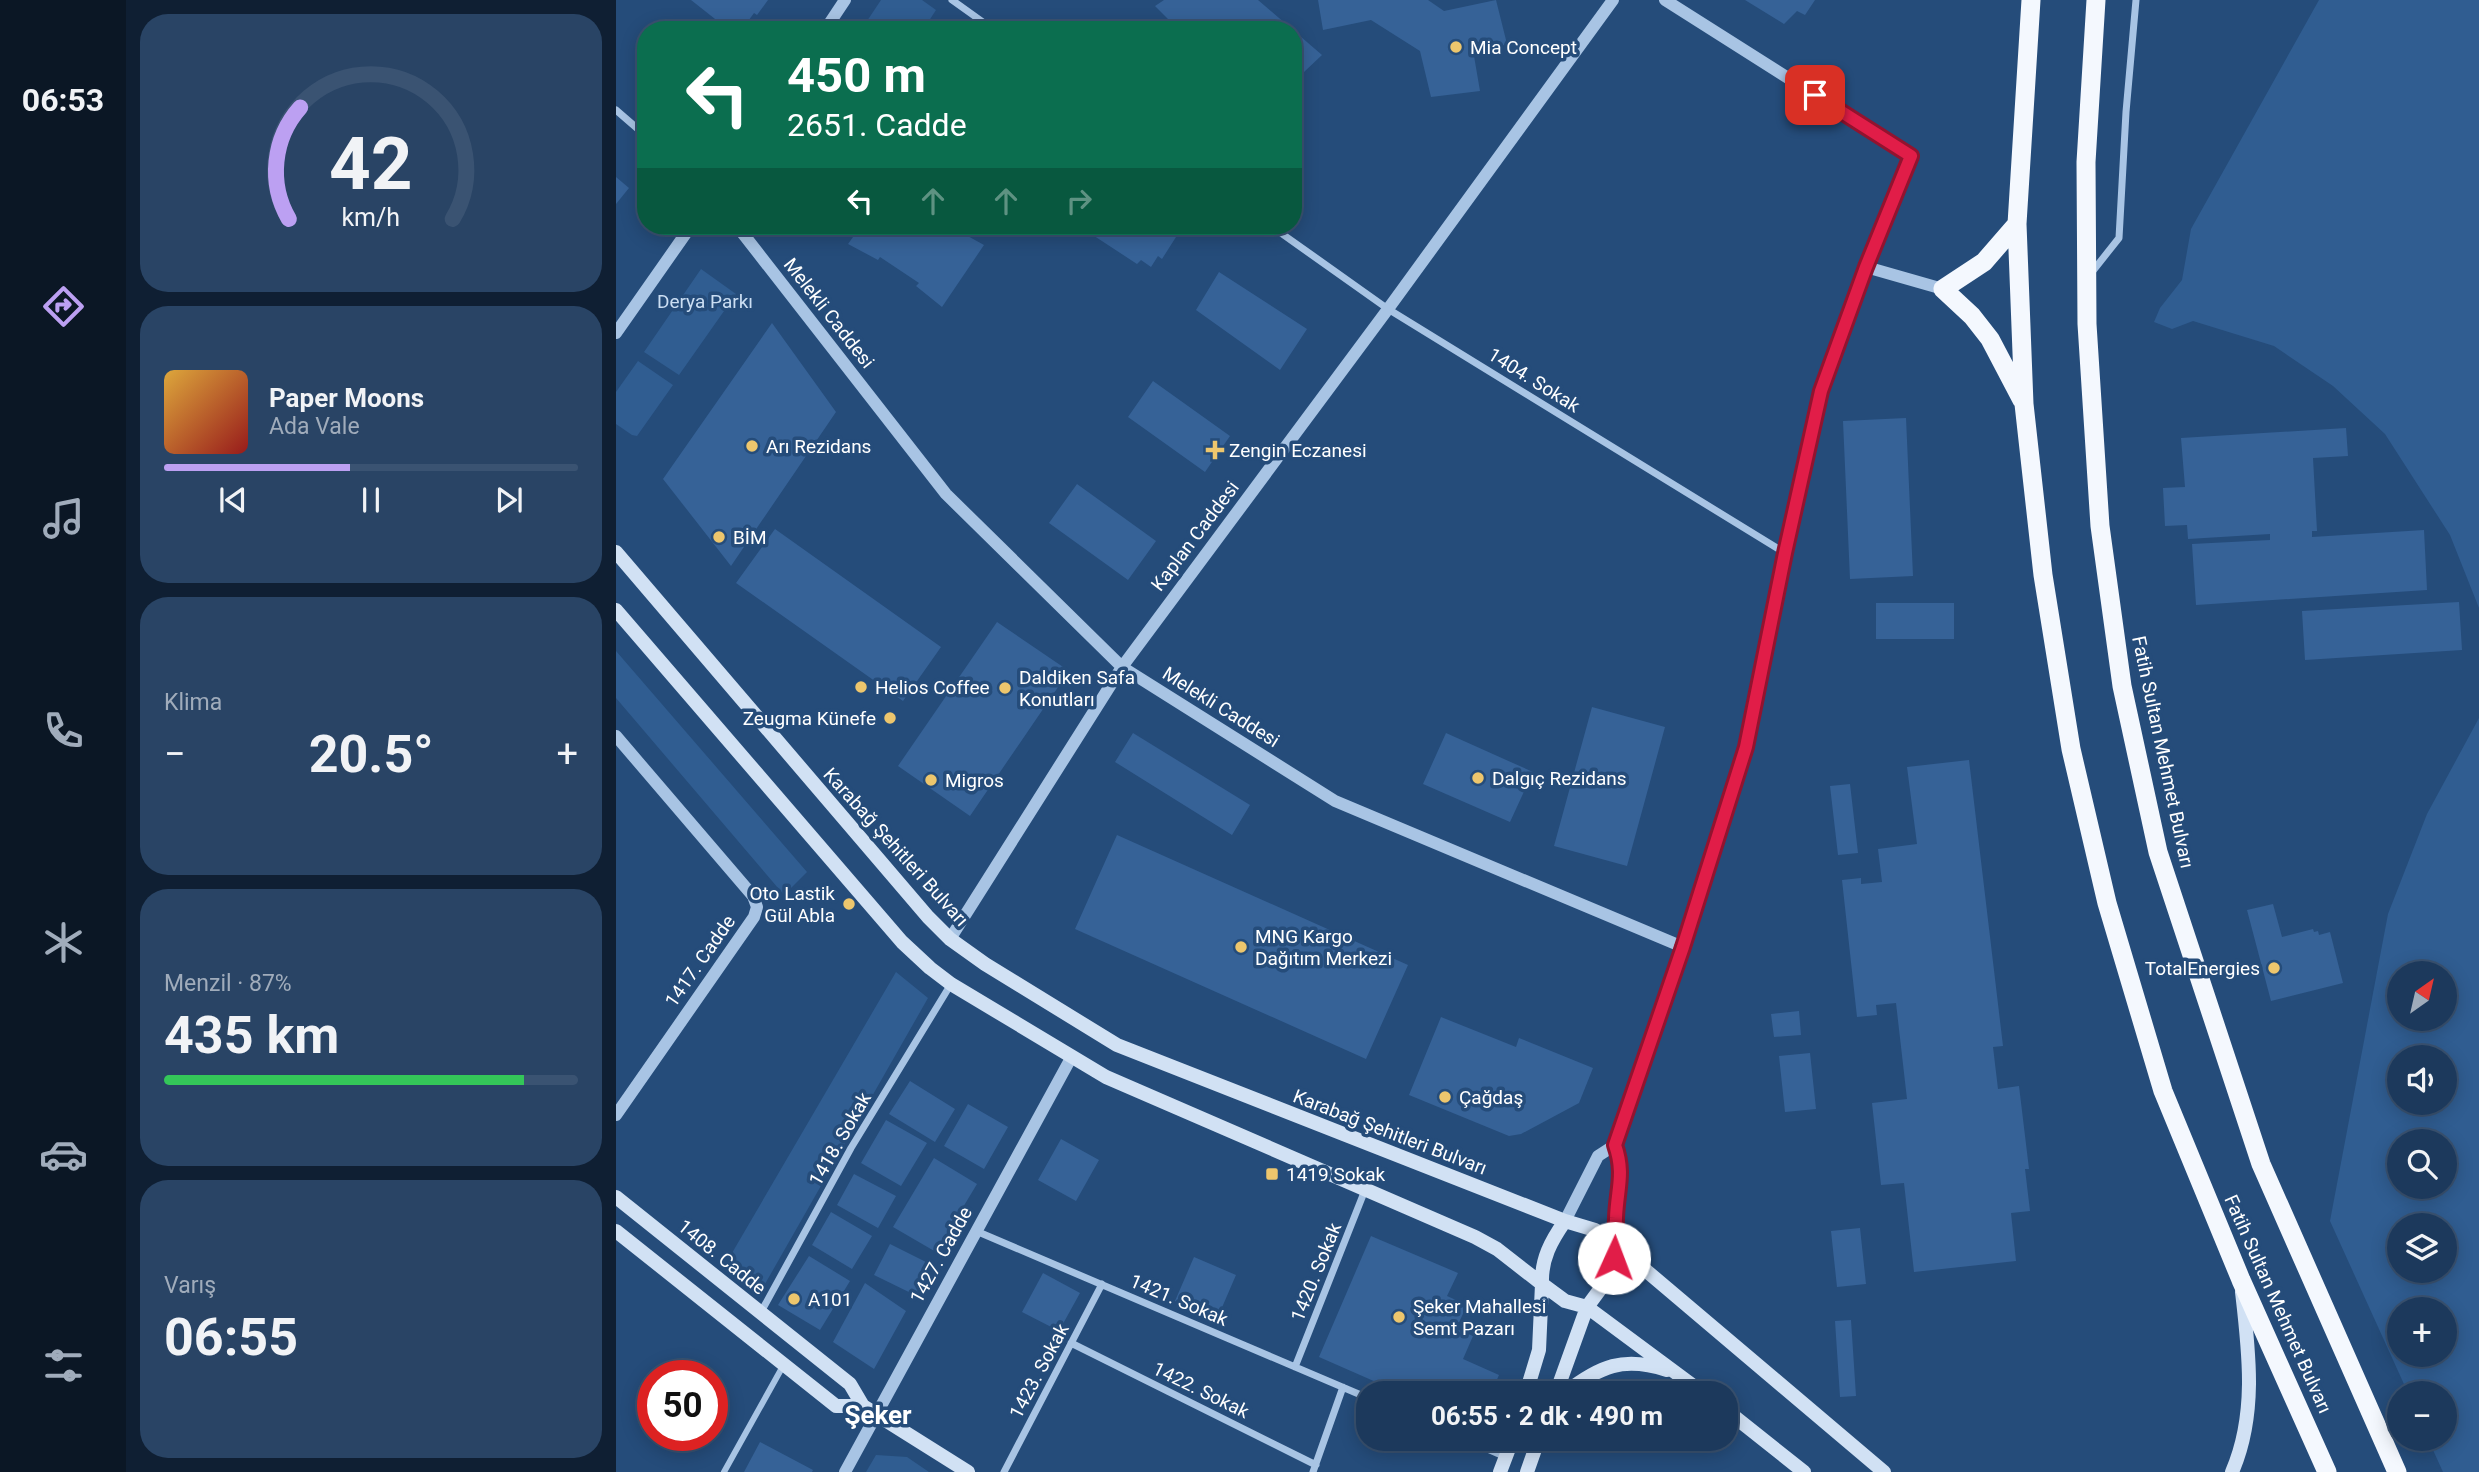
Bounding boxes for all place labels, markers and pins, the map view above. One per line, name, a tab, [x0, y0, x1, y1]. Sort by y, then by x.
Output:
place label: Mia Concept	[1470, 36, 1577, 59]
marker: Mia Concept	[1448, 39, 1464, 55]
pin	[1785, 65, 1845, 125]
place label: Arı Rezidans	[766, 435, 871, 458]
marker: Arı Rezidans	[744, 438, 760, 454]
place label: Zengin Eczanesi	[1229, 439, 1367, 462]
marker: Zengin Eczanesi	[1207, 442, 1223, 458]
place label: BİM	[733, 526, 767, 549]
marker: BİM	[711, 529, 727, 545]
place label: Daldiken Safa Konutları	[1019, 666, 1135, 711]
place label: Helios Coffee	[875, 676, 990, 699]
marker: Helios Coffee	[853, 679, 869, 695]
marker: Daldiken Safa Konutları	[997, 680, 1013, 696]
place label: Zeugma Künefe	[743, 707, 876, 730]
marker: Zeugma Künefe	[882, 710, 898, 726]
place label: Dalgıç Rezidans	[1492, 767, 1627, 790]
place label: Migros	[945, 769, 1004, 792]
marker: Dalgıç Rezidans	[1470, 770, 1486, 786]
marker: Migros	[923, 772, 939, 788]
place label: Oto Lastik Gül Abla	[750, 882, 835, 927]
marker: Oto Lastik Gül Abla	[841, 896, 857, 912]
place label: MNG Kargo Dağıtım Merkezi	[1255, 925, 1392, 970]
marker: MNG Kargo Dağıtım Merkezi	[1233, 939, 1249, 955]
place label: TotalEnergies	[2145, 957, 2260, 980]
marker: TotalEnergies	[2266, 960, 2282, 976]
place label: Çağdaş	[1459, 1086, 1523, 1109]
marker: Çağdaş	[1437, 1089, 1453, 1105]
place label: 1419 Sokak	[1286, 1163, 1386, 1186]
marker: 1419 Sokak	[1264, 1166, 1280, 1182]
place label: A101	[808, 1288, 852, 1311]
marker: A101	[786, 1291, 802, 1307]
place label: Şeker Mahallesi Semt Pazarı	[1413, 1295, 1547, 1340]
marker: Şeker Mahallesi Semt Pazarı	[1391, 1309, 1407, 1325]

